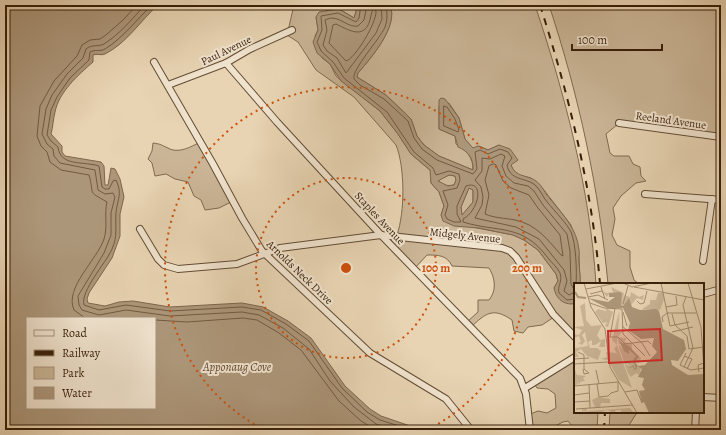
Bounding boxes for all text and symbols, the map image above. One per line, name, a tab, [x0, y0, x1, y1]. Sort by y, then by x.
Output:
scale bar	[572, 26, 662, 52]
street label: Paul Avenue	[198, 32, 254, 69]
text: 100 m	[578, 32, 607, 48]
street label: Reeland Avenue	[635, 108, 707, 133]
street label: Staples Avenue	[351, 189, 408, 248]
street label: Midgely Avenue	[429, 224, 501, 247]
street label: Arnolds Neck Drive	[263, 236, 336, 308]
text: 100 m	[422, 260, 450, 276]
text: 200 m	[512, 260, 542, 276]
centre of rings	[339, 261, 353, 275]
inset map	[574, 283, 704, 413]
legend	[26, 317, 156, 409]
text: Road	[62, 325, 88, 341]
text: Railway	[62, 345, 101, 361]
water label: Apponaug Cove	[202, 359, 272, 375]
text: Park	[62, 365, 85, 381]
text: Water	[61, 385, 92, 401]

